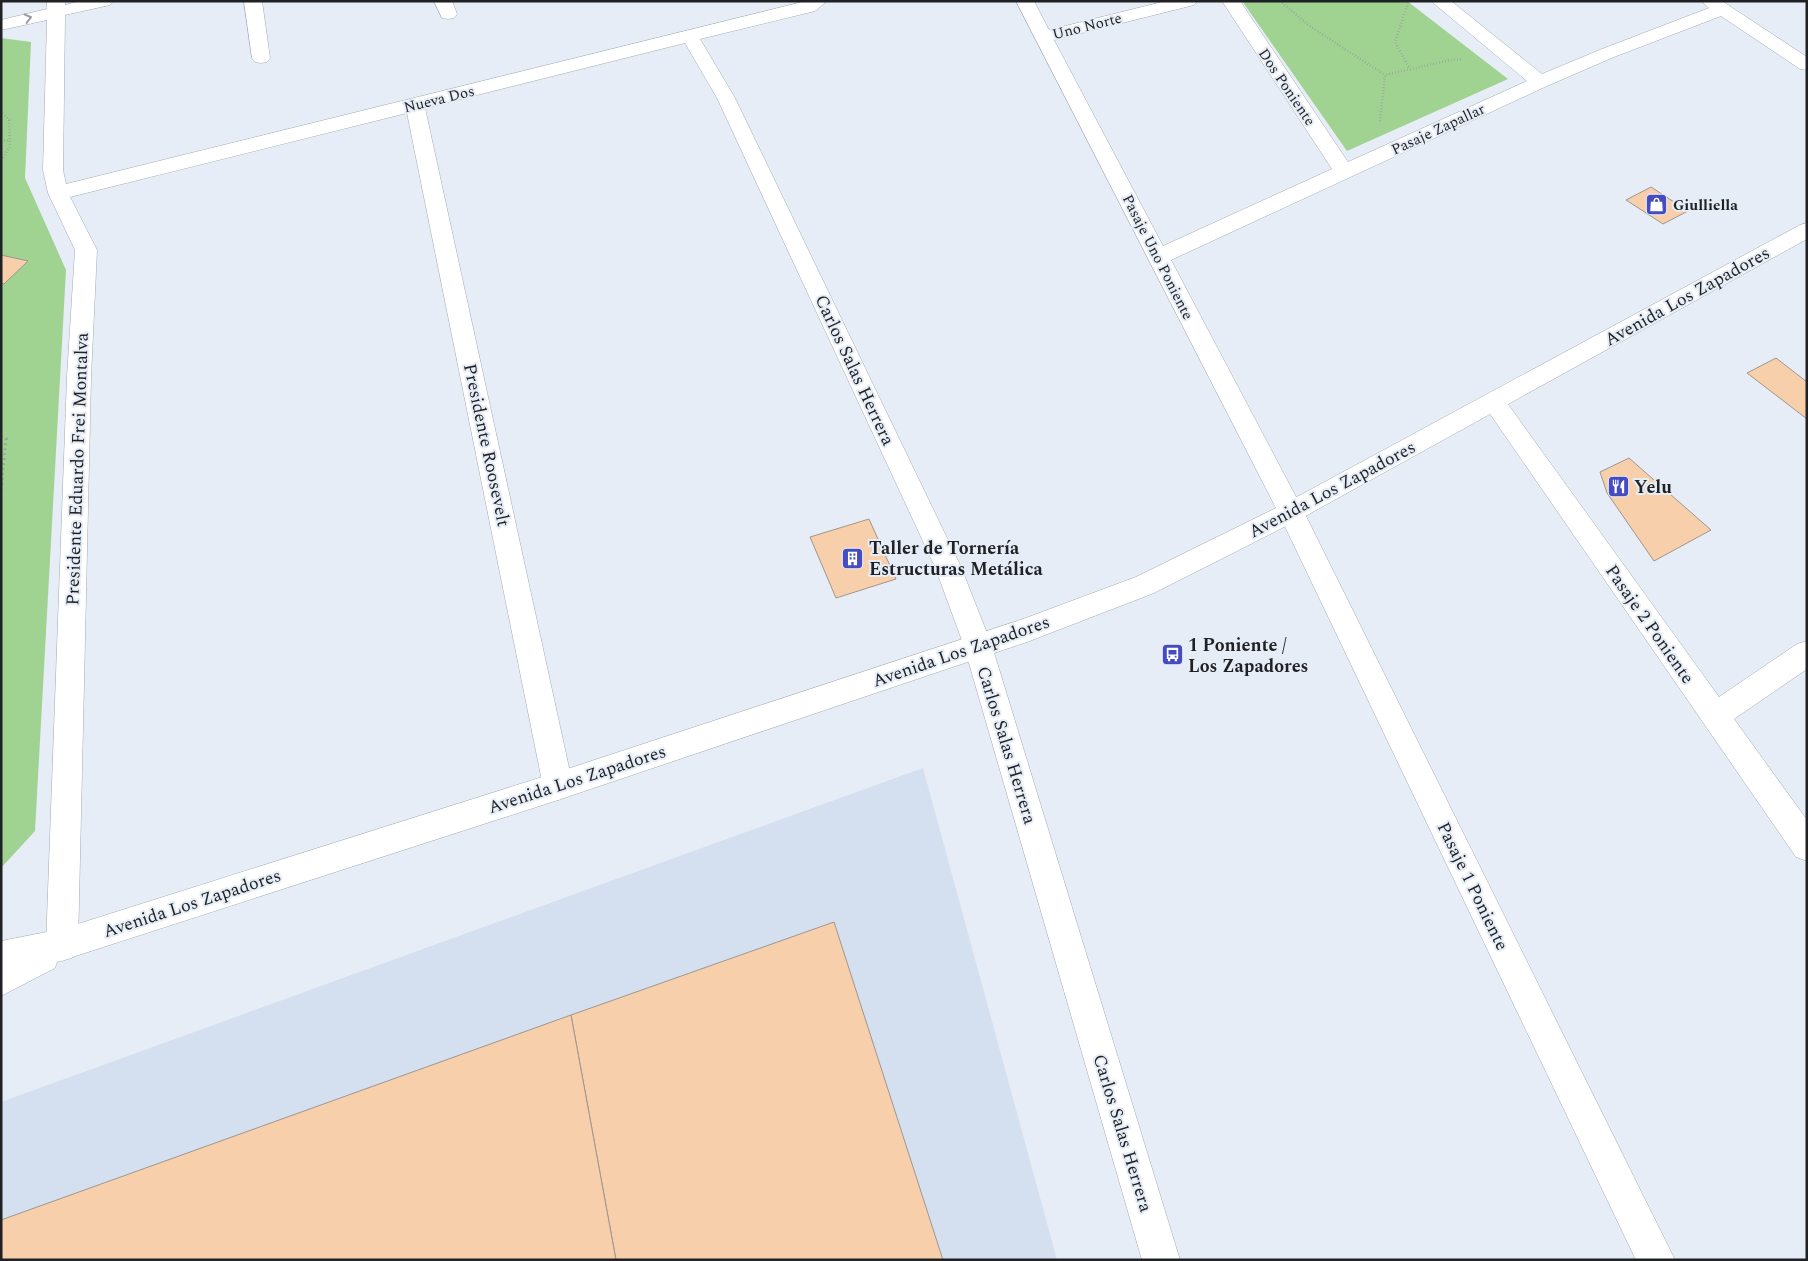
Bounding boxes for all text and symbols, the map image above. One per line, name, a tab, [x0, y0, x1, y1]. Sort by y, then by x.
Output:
street label: Uno Norte	[1050, 7, 1124, 46]
one-way arrow	[24, 14, 32, 24]
street label: Dos Poniente	[1252, 44, 1321, 131]
street label: Nueva Dos	[401, 80, 477, 119]
street label: Pasaje Zapallar	[1388, 98, 1489, 161]
street label: Pasaje Uno Poniente	[1116, 191, 1199, 324]
shop icon: Giulliella	[1645, 193, 1669, 217]
place label: Giulliella	[1673, 194, 1738, 217]
street label: Avenida Los Zapadores	[1599, 240, 1775, 353]
street label: Carlos Salas Herrera	[808, 290, 901, 450]
street label: Presidente Eduardo Frei Montalva	[59, 332, 96, 606]
street label: Presidente Roosevelt	[456, 361, 517, 529]
street label: Avenida Los Zapadores	[1244, 434, 1421, 545]
place label: Yelu	[1634, 474, 1672, 501]
restaurant icon: Yelu	[1606, 475, 1630, 499]
place label: Taller de Tornería Estructuras Metálica	[869, 535, 1044, 583]
building icon: Taller de Tornería Estructuras Metálica	[841, 546, 865, 570]
street label: Pasaje 2 Poniente	[1598, 559, 1701, 689]
street label: Avenida Los Zapadores	[869, 608, 1053, 694]
place label: 1 Poniente / Los Zapadores	[1188, 632, 1308, 680]
bus stop icon: 1 Poniente / Los Zapadores	[1160, 643, 1184, 667]
street label: Carlos Salas Herrera	[970, 663, 1043, 828]
street label: Avenida Los Zapadores	[485, 738, 670, 821]
street label: Pasaje 1 Poniente	[1430, 817, 1515, 955]
street label: Avenida Los Zapadores	[100, 862, 285, 945]
street label: Carlos Salas Herrera	[1086, 1051, 1159, 1216]

